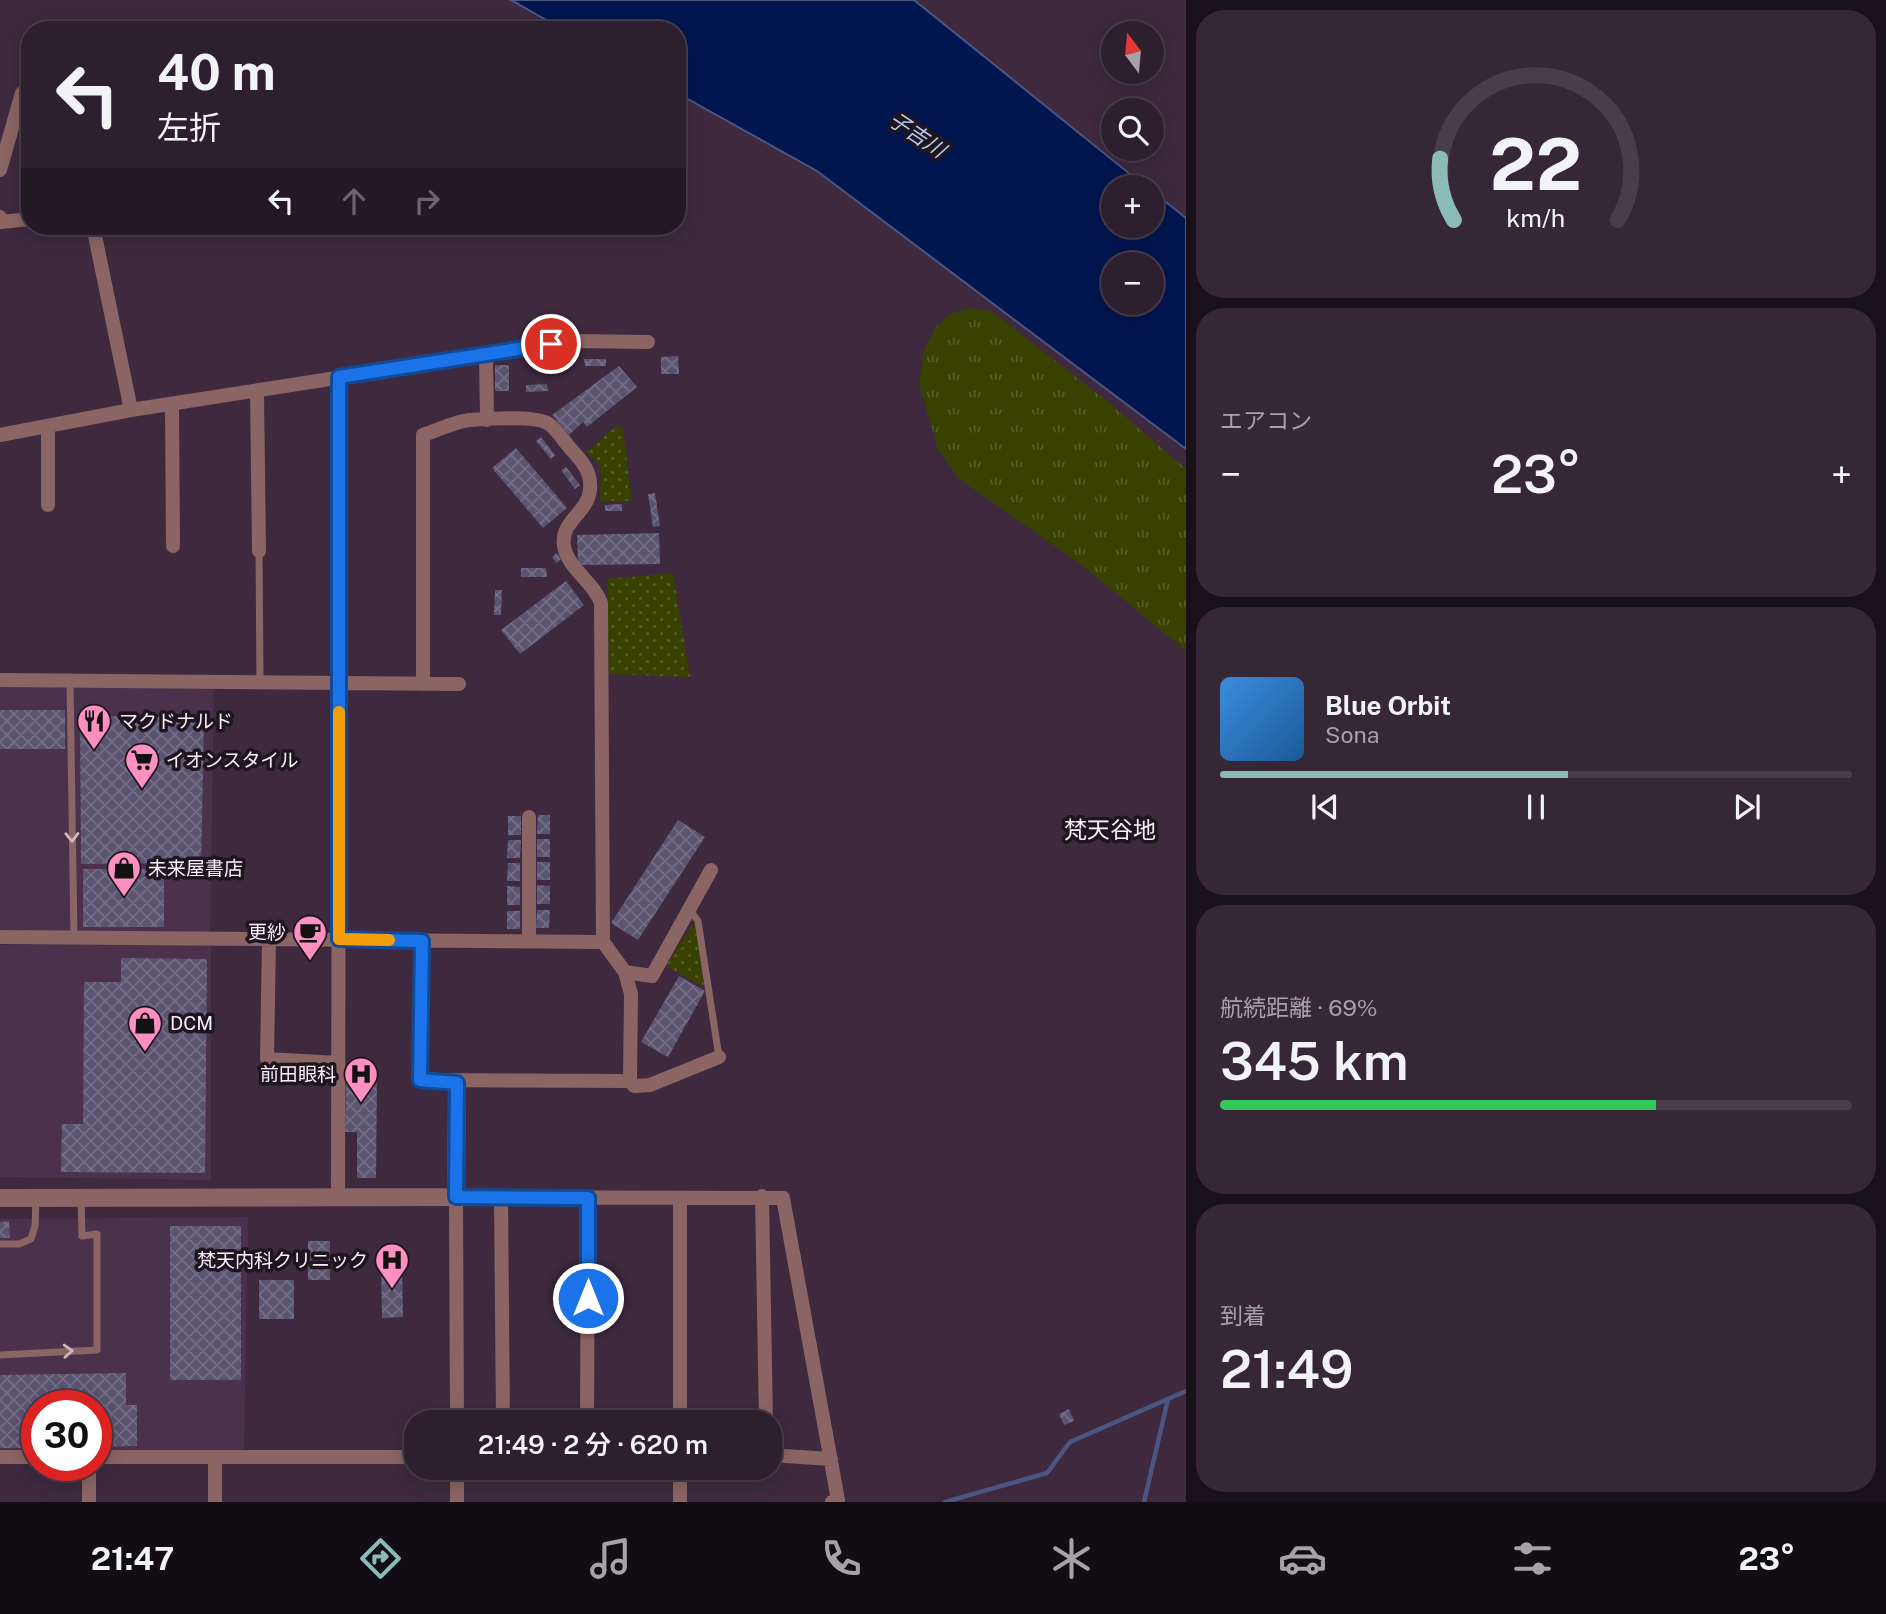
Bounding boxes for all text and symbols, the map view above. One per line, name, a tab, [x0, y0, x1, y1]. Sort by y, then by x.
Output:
north arrow	[1101, 21, 1164, 84]
map controls	[1101, 21, 1164, 315]
text: 40 m	[157, 43, 276, 101]
icon: left	[42, 49, 133, 140]
button: search	[1101, 98, 1164, 161]
water label: 子吉川	[884, 107, 952, 164]
text: 左折	[157, 109, 221, 146]
text: 22	[1490, 122, 1582, 207]
button: +	[1101, 175, 1164, 238]
icon: left	[262, 182, 300, 220]
icon: ahead	[335, 182, 373, 220]
icon: right	[408, 182, 446, 220]
text: km/h	[1507, 203, 1565, 233]
button: −	[1101, 252, 1164, 315]
pin	[521, 314, 581, 374]
icon: arrive	[532, 325, 570, 363]
text: エアコン	[1220, 407, 1312, 434]
text: 23°	[1491, 444, 1581, 505]
text: −	[1220, 452, 1241, 497]
text: +	[1831, 452, 1852, 497]
text: Blue Orbit	[1325, 690, 1451, 721]
restaurant icon: マクドナルド	[75, 702, 113, 751]
place label: マクドナルド	[119, 710, 233, 732]
text: Sona	[1325, 721, 1379, 748]
supermarket icon: イオンスタイル	[123, 741, 161, 790]
place label: イオンスタイル	[166, 749, 299, 771]
icon: previous	[1306, 788, 1344, 826]
icon: pause	[1517, 788, 1555, 826]
icon: next	[1728, 788, 1766, 826]
district label: 梵天谷地	[1064, 816, 1156, 843]
one-way arrow	[65, 832, 80, 843]
shop icon: 未来屋書店	[105, 849, 143, 898]
place label: 未来屋書店	[148, 857, 243, 879]
cafe icon: 更紗	[291, 913, 329, 962]
place label: 更紗	[248, 921, 286, 943]
text: 航続距離 · 69%	[1220, 994, 1378, 1021]
shop icon: DCM	[126, 1004, 164, 1053]
place label: DCM	[170, 1012, 213, 1034]
text: 345 km	[1220, 1031, 1409, 1092]
hospital icon: 前田眼科	[342, 1055, 380, 1104]
place label: 前田眼科	[260, 1063, 336, 1085]
hospital icon: 梵天内科クリニック	[373, 1241, 411, 1290]
place label: 梵天内科クリニック	[197, 1249, 368, 1271]
position arrow	[551, 1261, 625, 1335]
text: 到着	[1220, 1302, 1266, 1329]
text: 21:49	[1220, 1339, 1354, 1400]
one-way arrow	[63, 1344, 74, 1359]
speed limit sign: 30	[21, 1390, 112, 1481]
text: 21:49 · 2 分 · 620 m	[478, 1429, 708, 1460]
icon: directions	[356, 1534, 405, 1583]
icon: music	[586, 1534, 635, 1583]
icon: phone	[817, 1534, 866, 1583]
icon: climate	[1047, 1534, 1096, 1583]
icon: car	[1278, 1534, 1327, 1583]
icon: filters	[1508, 1534, 1557, 1583]
text: 21:47	[91, 1540, 174, 1577]
text: 23°	[1738, 1540, 1795, 1577]

